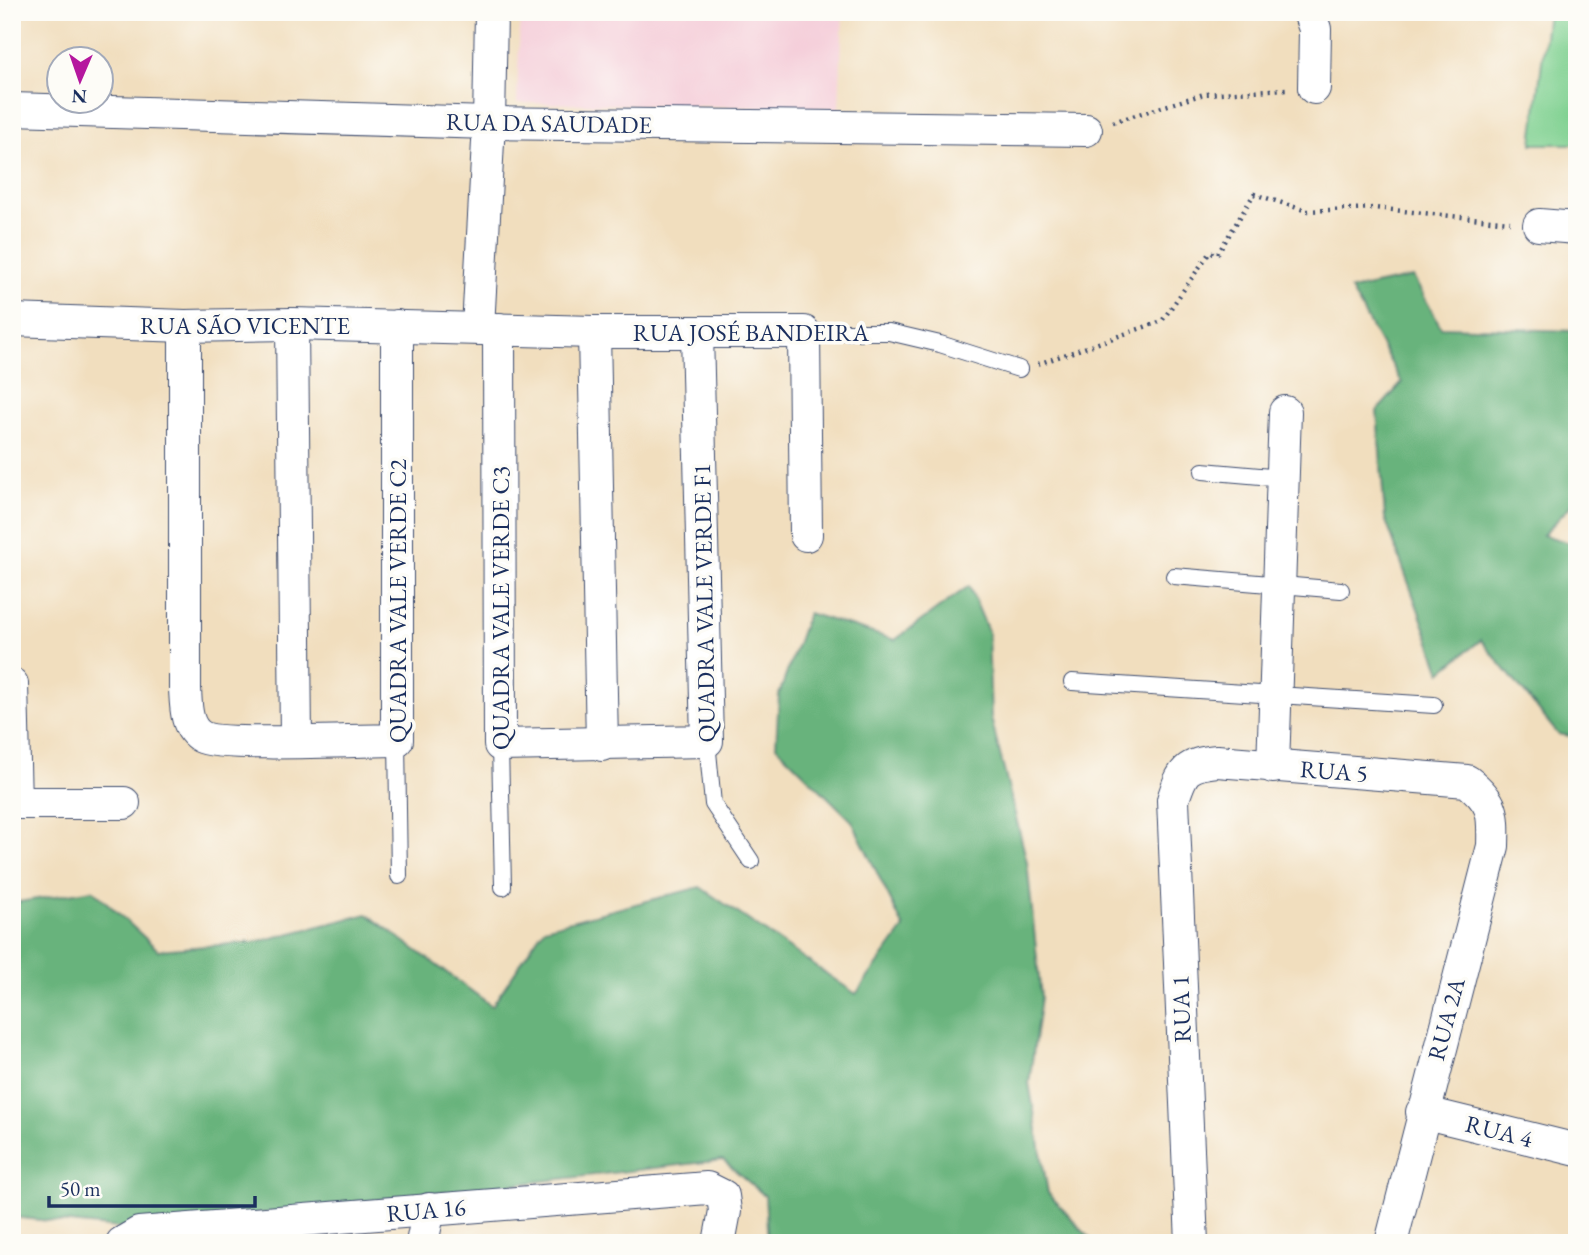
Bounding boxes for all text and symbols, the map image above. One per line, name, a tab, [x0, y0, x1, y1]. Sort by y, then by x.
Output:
north arrow	[46, 46, 116, 116]
text: N	[71, 84, 88, 109]
street label: RUA DA SAUDADE	[446, 106, 652, 140]
street label: RUA SÃO VICENTE	[140, 310, 350, 341]
street label: RUA JOSÉ BANDEIRA	[633, 317, 870, 348]
street label: QUADRA VALE VERDE C2	[382, 459, 413, 743]
street label: QUADRA VALE VERDE F1	[686, 463, 722, 743]
street label: QUADRA VALE VERDE C3	[485, 466, 516, 750]
street label: RUA 5	[1299, 753, 1369, 789]
street label: RUA 2A	[1420, 974, 1472, 1064]
street label: RUA 1	[1164, 975, 1198, 1043]
street label: RUA 4	[1462, 1108, 1536, 1154]
scale bar	[49, 1164, 256, 1208]
text: 50 m	[60, 1175, 101, 1202]
street label: RUA 16	[385, 1191, 467, 1229]

